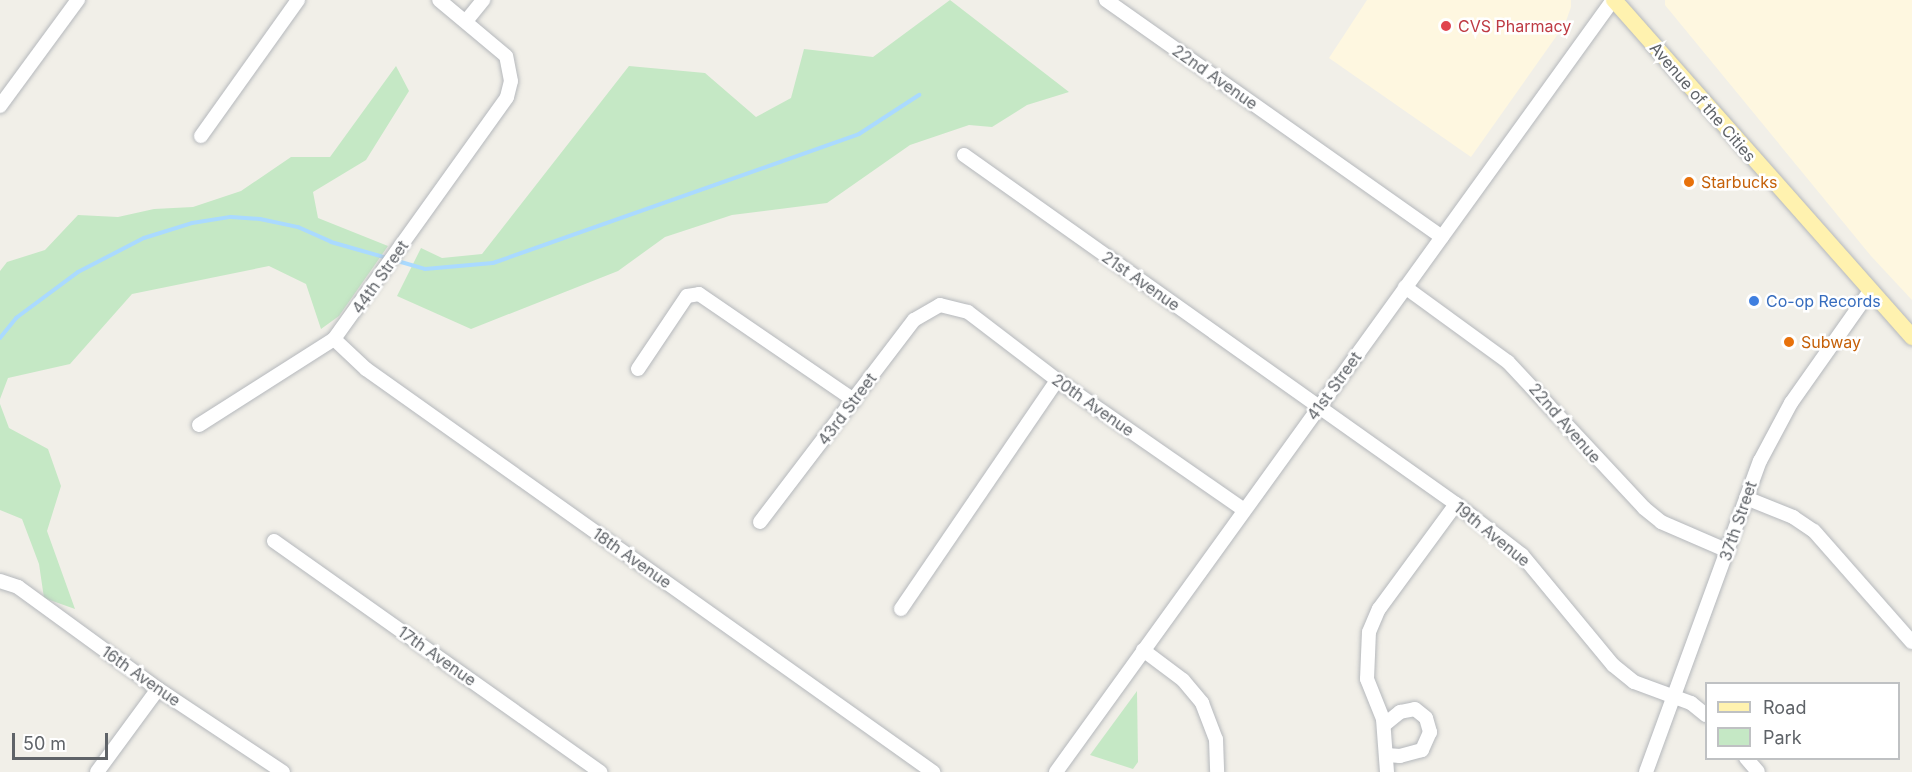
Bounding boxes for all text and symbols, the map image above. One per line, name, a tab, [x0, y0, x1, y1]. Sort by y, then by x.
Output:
place label: CVS Pharmacy	[1458, 16, 1571, 36]
marker: CVS Pharmacy	[1439, 19, 1453, 33]
street label: Avenue of the Cities	[1646, 38, 1760, 166]
street label: 22nd Avenue	[1169, 41, 1261, 113]
place label: Starbucks	[1701, 172, 1777, 192]
marker: Starbucks	[1682, 175, 1696, 189]
street label: 44th Street	[348, 237, 412, 317]
street label: 21st Avenue	[1098, 247, 1184, 315]
place label: Co-op Records	[1766, 291, 1881, 311]
marker: Co-op Records	[1747, 294, 1761, 308]
place label: Subway	[1801, 332, 1861, 352]
marker: Subway	[1782, 335, 1796, 349]
street label: 41st Street	[1303, 348, 1365, 424]
street label: 43rd Street	[814, 369, 880, 449]
street label: 20th Avenue	[1048, 370, 1138, 440]
street label: 22nd Avenue	[1525, 379, 1605, 467]
street label: 37th Street	[1715, 479, 1761, 563]
street label: 19th Avenue	[1450, 498, 1534, 570]
street label: 18th Avenue	[589, 524, 675, 592]
street label: 17th Avenue	[394, 622, 480, 690]
street label: 16th Avenue	[98, 642, 184, 710]
legend	[1705, 682, 1900, 760]
text: Road	[1763, 697, 1806, 718]
scale bar	[15, 721, 111, 759]
text: Park	[1763, 727, 1802, 748]
text: 50 m	[23, 733, 66, 754]

